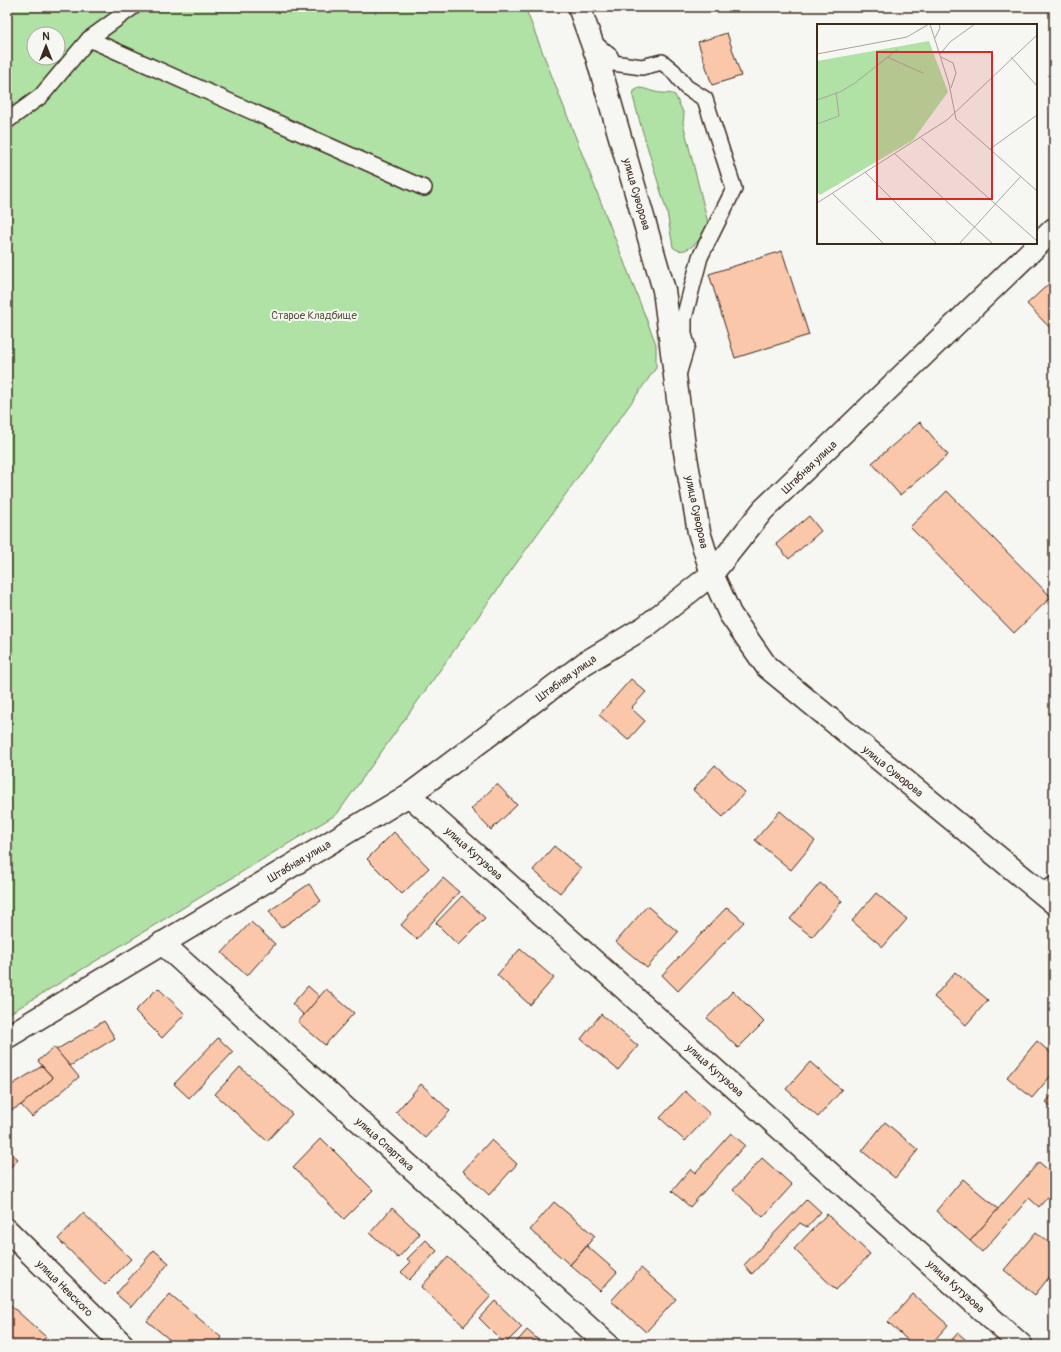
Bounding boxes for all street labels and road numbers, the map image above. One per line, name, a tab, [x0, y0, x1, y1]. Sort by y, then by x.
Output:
street label: улица Суворова	[620, 156, 653, 232]
street label: Штабная улица	[779, 438, 839, 497]
street label: улица Суворова	[682, 473, 711, 550]
street label: Штабная улица	[534, 652, 599, 705]
street label: улица Суворова	[859, 742, 926, 800]
street label: улица Кутузова	[442, 824, 505, 883]
street label: Штабная улица	[265, 838, 333, 885]
street label: улица Кутузова	[683, 1041, 746, 1100]
street label: улица Спартака	[352, 1114, 416, 1174]
street label: улица Невского	[33, 1257, 96, 1319]
street label: улица Кутузова	[924, 1257, 987, 1316]

